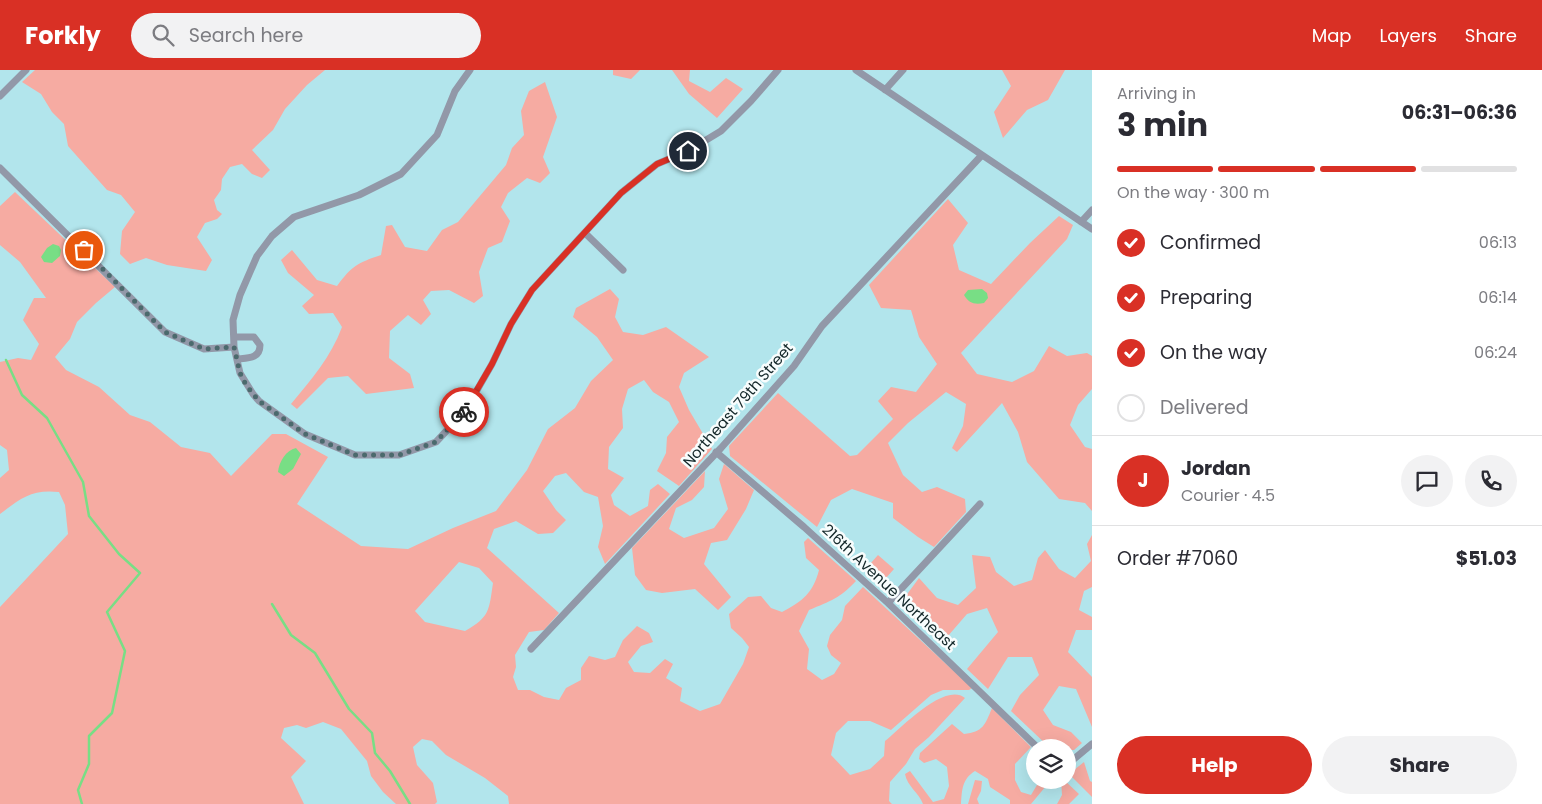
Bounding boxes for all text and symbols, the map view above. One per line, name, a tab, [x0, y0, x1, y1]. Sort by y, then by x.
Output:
search box	[131, 13, 481, 58]
text: Forkly	[25, 19, 101, 52]
icon: search	[149, 21, 177, 49]
text: Search here	[189, 22, 303, 49]
text: Map	[1312, 23, 1352, 48]
text: Layers	[1380, 23, 1437, 48]
text: Share	[1465, 23, 1517, 48]
text: Arriving in	[1117, 82, 1196, 105]
text: 06:31–06:36	[1402, 99, 1517, 126]
text: 3 min	[1117, 102, 1208, 147]
pin	[667, 130, 709, 172]
icon: home	[674, 137, 702, 165]
text: On the way · 300 m	[1117, 181, 1270, 204]
pin	[63, 229, 105, 271]
icon: check	[1117, 229, 1145, 257]
text: Confirmed	[1160, 229, 1261, 256]
text: 06:13	[1479, 231, 1517, 254]
icon: bag	[70, 236, 98, 264]
icon: check	[1117, 284, 1145, 312]
text: Preparing	[1160, 284, 1252, 311]
text: 06:14	[1478, 286, 1517, 309]
street label: Northeast 79th Street	[678, 338, 797, 471]
icon: check	[1117, 339, 1145, 367]
text: On the way	[1160, 339, 1267, 366]
text: 06:24	[1474, 341, 1517, 364]
courier	[439, 387, 489, 437]
text: Delivered	[1160, 394, 1249, 421]
icon: bike	[450, 398, 478, 426]
text: Jordan	[1181, 455, 1251, 482]
button: chat	[1401, 455, 1453, 507]
button: phone	[1465, 455, 1517, 507]
text: J	[1138, 467, 1148, 494]
text: Courier · 4.5	[1181, 484, 1275, 507]
street label: 216th Avenue Northeast	[818, 519, 961, 654]
text: Order #7060	[1117, 545, 1238, 572]
text: $51.03	[1456, 545, 1517, 572]
button: Help	[1117, 736, 1312, 794]
button: Share	[1322, 736, 1517, 794]
map controls	[1026, 739, 1076, 789]
button: layers	[1026, 739, 1076, 789]

